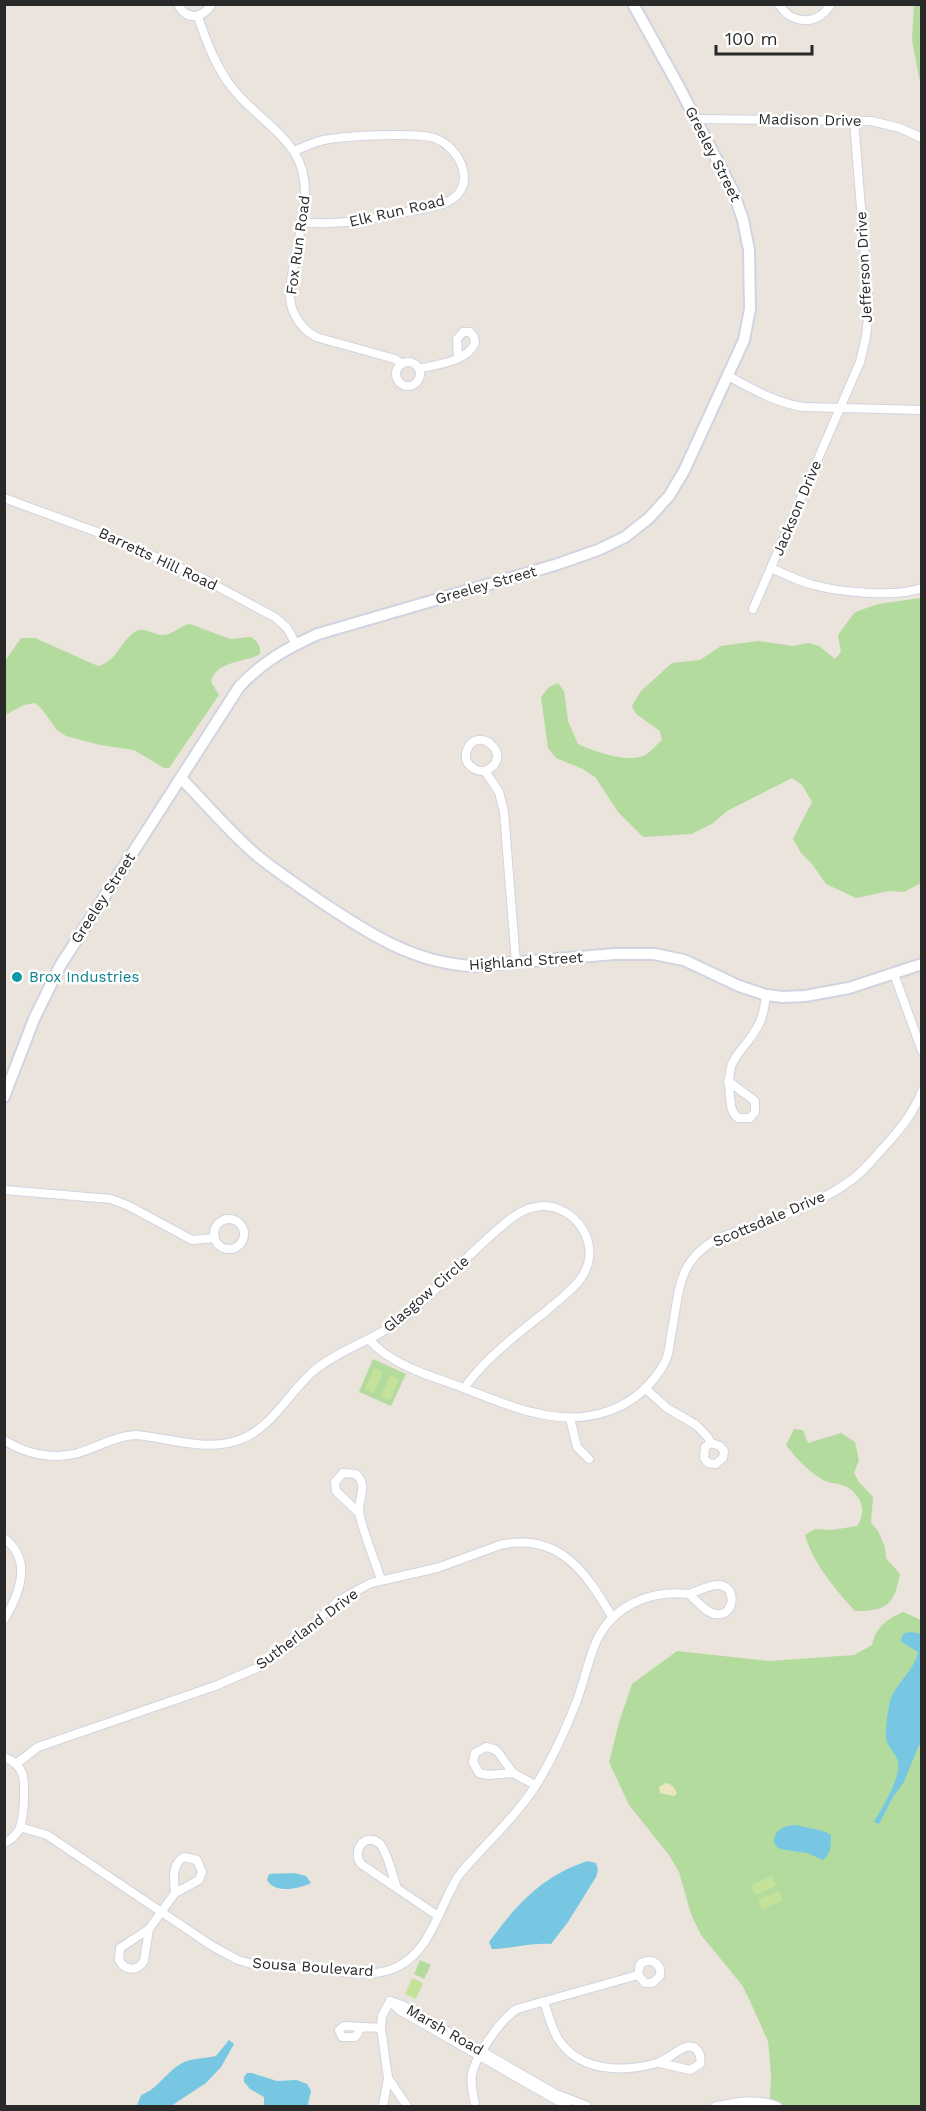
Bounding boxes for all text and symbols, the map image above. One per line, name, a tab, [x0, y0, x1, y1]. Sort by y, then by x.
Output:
scale bar	[716, 18, 812, 56]
text: 100 m	[725, 28, 778, 49]
street label: Greeley Street	[681, 103, 745, 205]
street label: Madison Drive	[758, 110, 862, 130]
street label: Elk Run Road	[347, 191, 447, 231]
street label: Fox Run Road	[282, 194, 314, 296]
street label: Jefferson Drive	[852, 211, 876, 323]
street label: Jackson Drive	[769, 458, 825, 558]
street label: Barretts Hill Road	[96, 524, 220, 594]
street label: Greeley Street	[433, 562, 539, 608]
street label: Greeley Street	[67, 849, 139, 947]
street label: Highland Street	[468, 948, 584, 974]
place label: Brox Industries	[29, 968, 139, 986]
marker: Brox Industries	[10, 970, 24, 984]
street label: Scottsdale Drive	[710, 1187, 828, 1251]
street label: Glasgow Circle	[379, 1252, 473, 1336]
street label: Sutherland Drive	[252, 1585, 362, 1673]
street label: Sousa Boulevard	[252, 1954, 374, 1980]
street label: Marsh Road	[403, 2001, 487, 2059]

